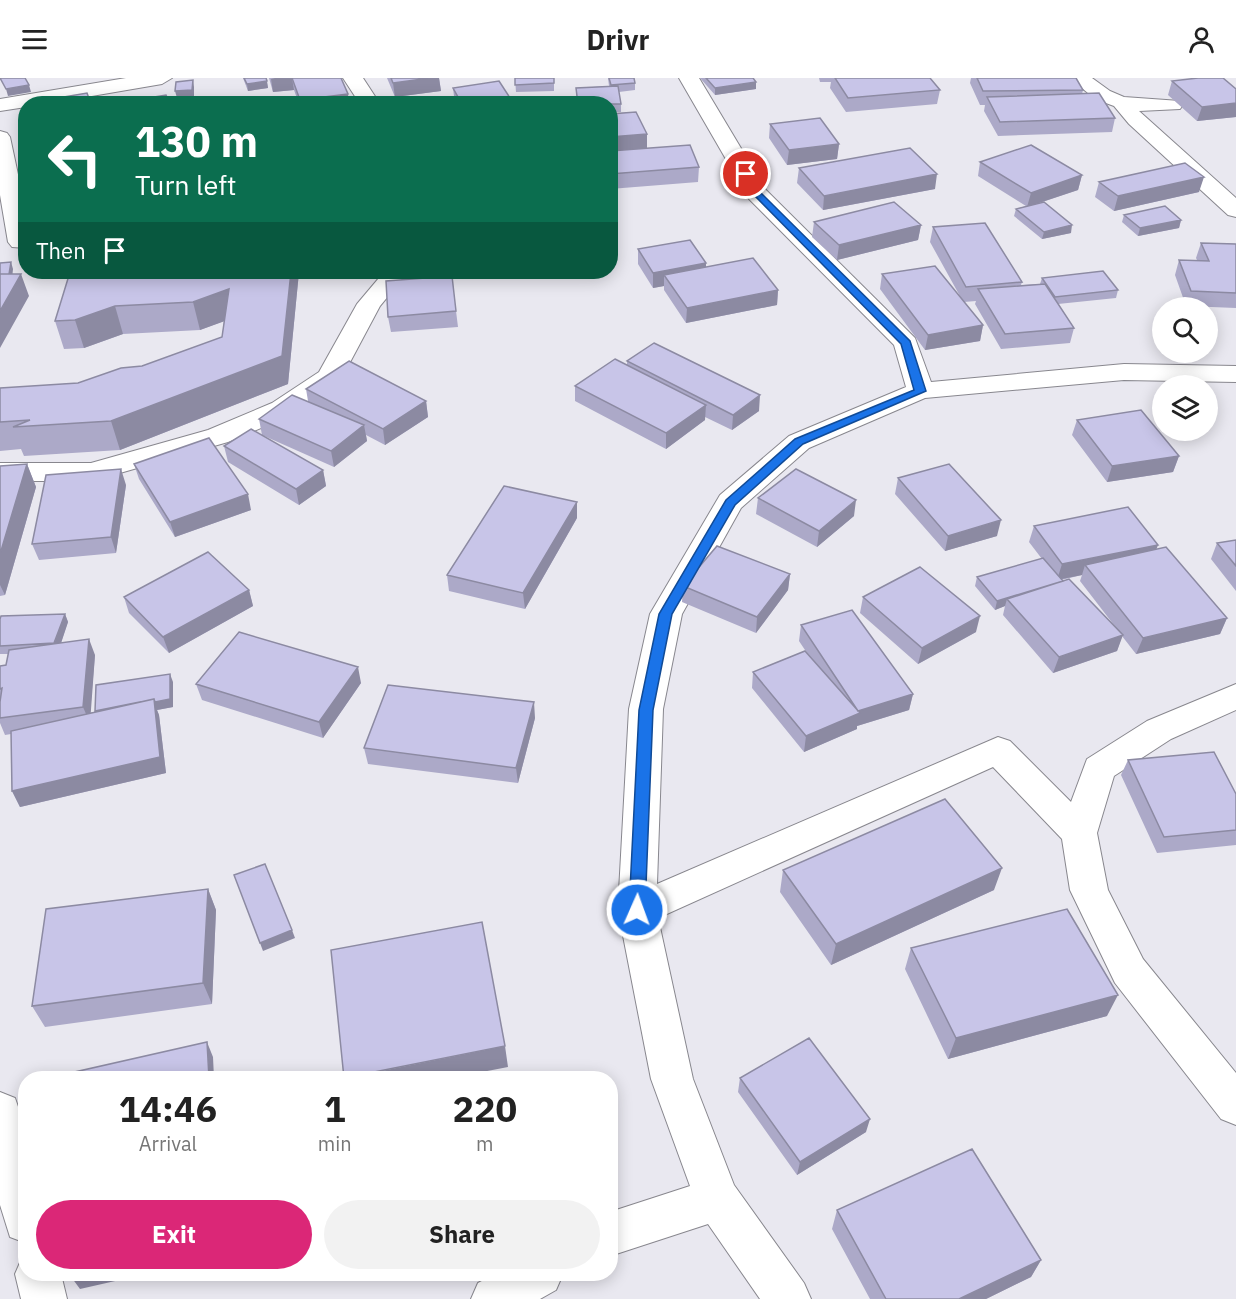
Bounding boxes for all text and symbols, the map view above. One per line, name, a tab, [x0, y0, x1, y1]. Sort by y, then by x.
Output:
text: Drivr	[587, 22, 649, 57]
icon: menu	[18, 23, 51, 56]
icon: person	[1185, 23, 1218, 56]
text: 130 m	[135, 114, 258, 169]
icon: left	[36, 120, 114, 198]
pin	[720, 148, 771, 199]
icon: arrive	[729, 157, 762, 190]
text: Turn left	[135, 167, 236, 202]
icon: arrive	[98, 234, 131, 267]
text: Then	[36, 236, 86, 265]
map controls	[1152, 297, 1218, 441]
button: search	[1152, 297, 1218, 363]
button: layers	[1152, 375, 1218, 441]
position arrow	[605, 878, 669, 942]
text: 14:46	[119, 1085, 217, 1132]
text: 1	[324, 1085, 346, 1132]
text: 220	[452, 1085, 517, 1132]
text: Arrival	[139, 1130, 197, 1157]
text: min	[318, 1130, 352, 1157]
text: m	[476, 1130, 494, 1157]
button: Exit	[36, 1200, 312, 1269]
button: Share	[324, 1200, 600, 1269]

